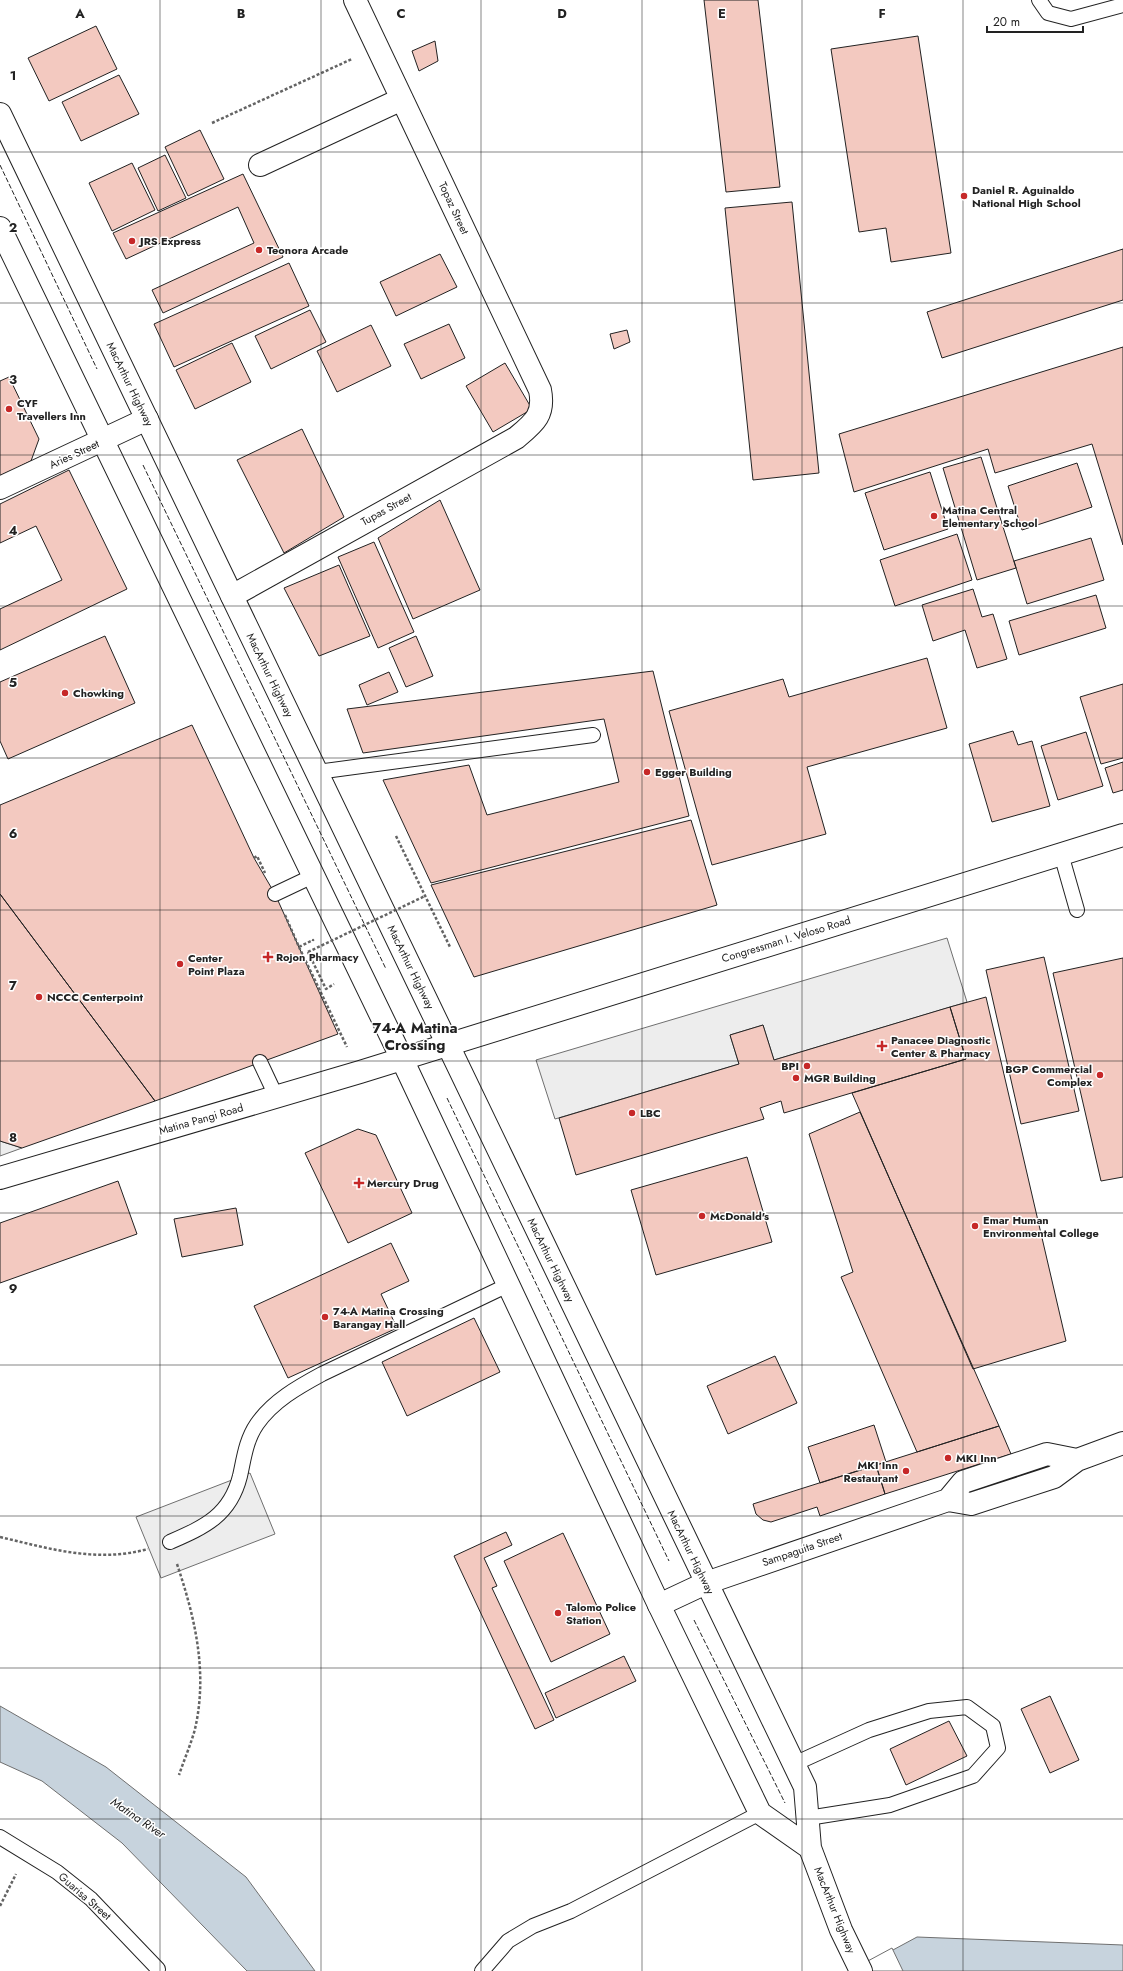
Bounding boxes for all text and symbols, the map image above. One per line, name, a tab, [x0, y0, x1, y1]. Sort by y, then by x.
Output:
text: A	[74, 4, 85, 23]
text: B	[237, 4, 246, 23]
text: C	[396, 4, 406, 23]
text: D	[557, 4, 567, 23]
text: E	[718, 4, 726, 23]
text: F	[878, 4, 886, 23]
scale bar	[987, 8, 1083, 34]
text: 20 m	[993, 13, 1020, 31]
text: 1	[10, 66, 16, 85]
street label: Topaz Street	[435, 179, 473, 237]
place label: Daniel R. Aguinaldo National High School	[972, 182, 1081, 211]
marker: Daniel R. Aguinaldo National High School	[959, 191, 969, 201]
text: 2	[9, 218, 17, 237]
place label: JRS Express	[138, 233, 201, 249]
marker: JRS Express	[127, 236, 137, 246]
place label: Teonora Arcade	[267, 242, 348, 258]
marker: Teonora Arcade	[254, 245, 264, 255]
street label: MacArthur Highway	[103, 339, 157, 429]
text: 3	[9, 370, 17, 389]
place label: CYF Travellers Inn	[17, 395, 86, 424]
marker: CYF Travellers Inn	[4, 404, 14, 414]
street label: Aries Street	[46, 435, 102, 473]
street label: Tupas Street	[358, 488, 414, 529]
place label: Matina Central Elementary School	[942, 502, 1037, 531]
marker: Matina Central Elementary School	[929, 511, 939, 521]
text: 4	[8, 521, 18, 540]
street label: MacArthur Highway	[243, 630, 297, 720]
text: 5	[9, 673, 17, 692]
place label: Chowking	[73, 685, 124, 701]
marker: Chowking	[60, 688, 70, 698]
place label: Egger Building	[655, 764, 732, 780]
marker: Egger Building	[642, 767, 652, 777]
text: 6	[9, 824, 18, 843]
street label: Congressman I. Veloso Road	[720, 912, 852, 966]
street label: MacArthur Highway	[384, 922, 438, 1012]
place label: Rojon Pharmacy	[276, 949, 359, 965]
place label: Center Point Plaza	[188, 950, 245, 979]
marker: Rojon Pharmacy	[263, 952, 273, 962]
marker: Center Point Plaza	[175, 959, 185, 969]
text: 7	[9, 976, 17, 995]
place label: NCCC Centerpoint	[47, 989, 143, 1005]
marker: NCCC Centerpoint	[34, 992, 44, 1002]
district label: 74-A Matina Crossing	[372, 1017, 458, 1056]
place label: Panacee Diagnostic Center & Pharmacy	[891, 1032, 991, 1061]
marker: Panacee Diagnostic Center & Pharmacy	[876, 1040, 888, 1052]
place label: BPI	[781, 1058, 799, 1074]
marker: BPI	[802, 1061, 812, 1071]
place label: BGP Commercial Complex	[1005, 1061, 1092, 1090]
place label: MGR Building	[804, 1070, 876, 1086]
marker: BGP Commercial Complex	[1095, 1070, 1105, 1080]
marker: MGR Building	[791, 1073, 801, 1083]
street label: Matina Pangi Road	[157, 1099, 245, 1139]
place label: LBC	[640, 1105, 661, 1121]
marker: LBC	[627, 1108, 637, 1118]
text: 8	[9, 1128, 17, 1147]
place label: Mercury Drug	[367, 1175, 439, 1191]
marker: Mercury Drug	[354, 1178, 364, 1188]
place label: McDonald's	[710, 1208, 769, 1224]
marker: McDonald's	[697, 1211, 707, 1221]
place label: Emar Human Environmental College	[983, 1212, 1099, 1241]
street label: MacArthur Highway	[524, 1215, 578, 1305]
marker: Emar Human Environmental College	[970, 1221, 980, 1231]
text: 9	[9, 1279, 18, 1298]
place label: 74-A Matina Crossing Barangay Hall	[333, 1303, 444, 1332]
marker: 74-A Matina Crossing Barangay Hall	[320, 1312, 330, 1322]
place label: MKI Inn	[956, 1450, 996, 1466]
marker: MKI Inn	[943, 1453, 953, 1463]
place label: MKI Inn Restaurant	[844, 1457, 898, 1486]
marker: MKI Inn Restaurant	[901, 1466, 911, 1476]
street label: MacArthur Highway	[664, 1507, 718, 1597]
street label: Sampaguita Street	[760, 1528, 845, 1570]
place label: Talomo Police Station	[566, 1599, 636, 1628]
marker: Talomo Police Station	[553, 1608, 563, 1618]
water label: Matina River	[107, 1793, 170, 1844]
street label: MacArthur Highway	[810, 1864, 860, 1956]
street label: Guarisa Street	[55, 1868, 115, 1924]

